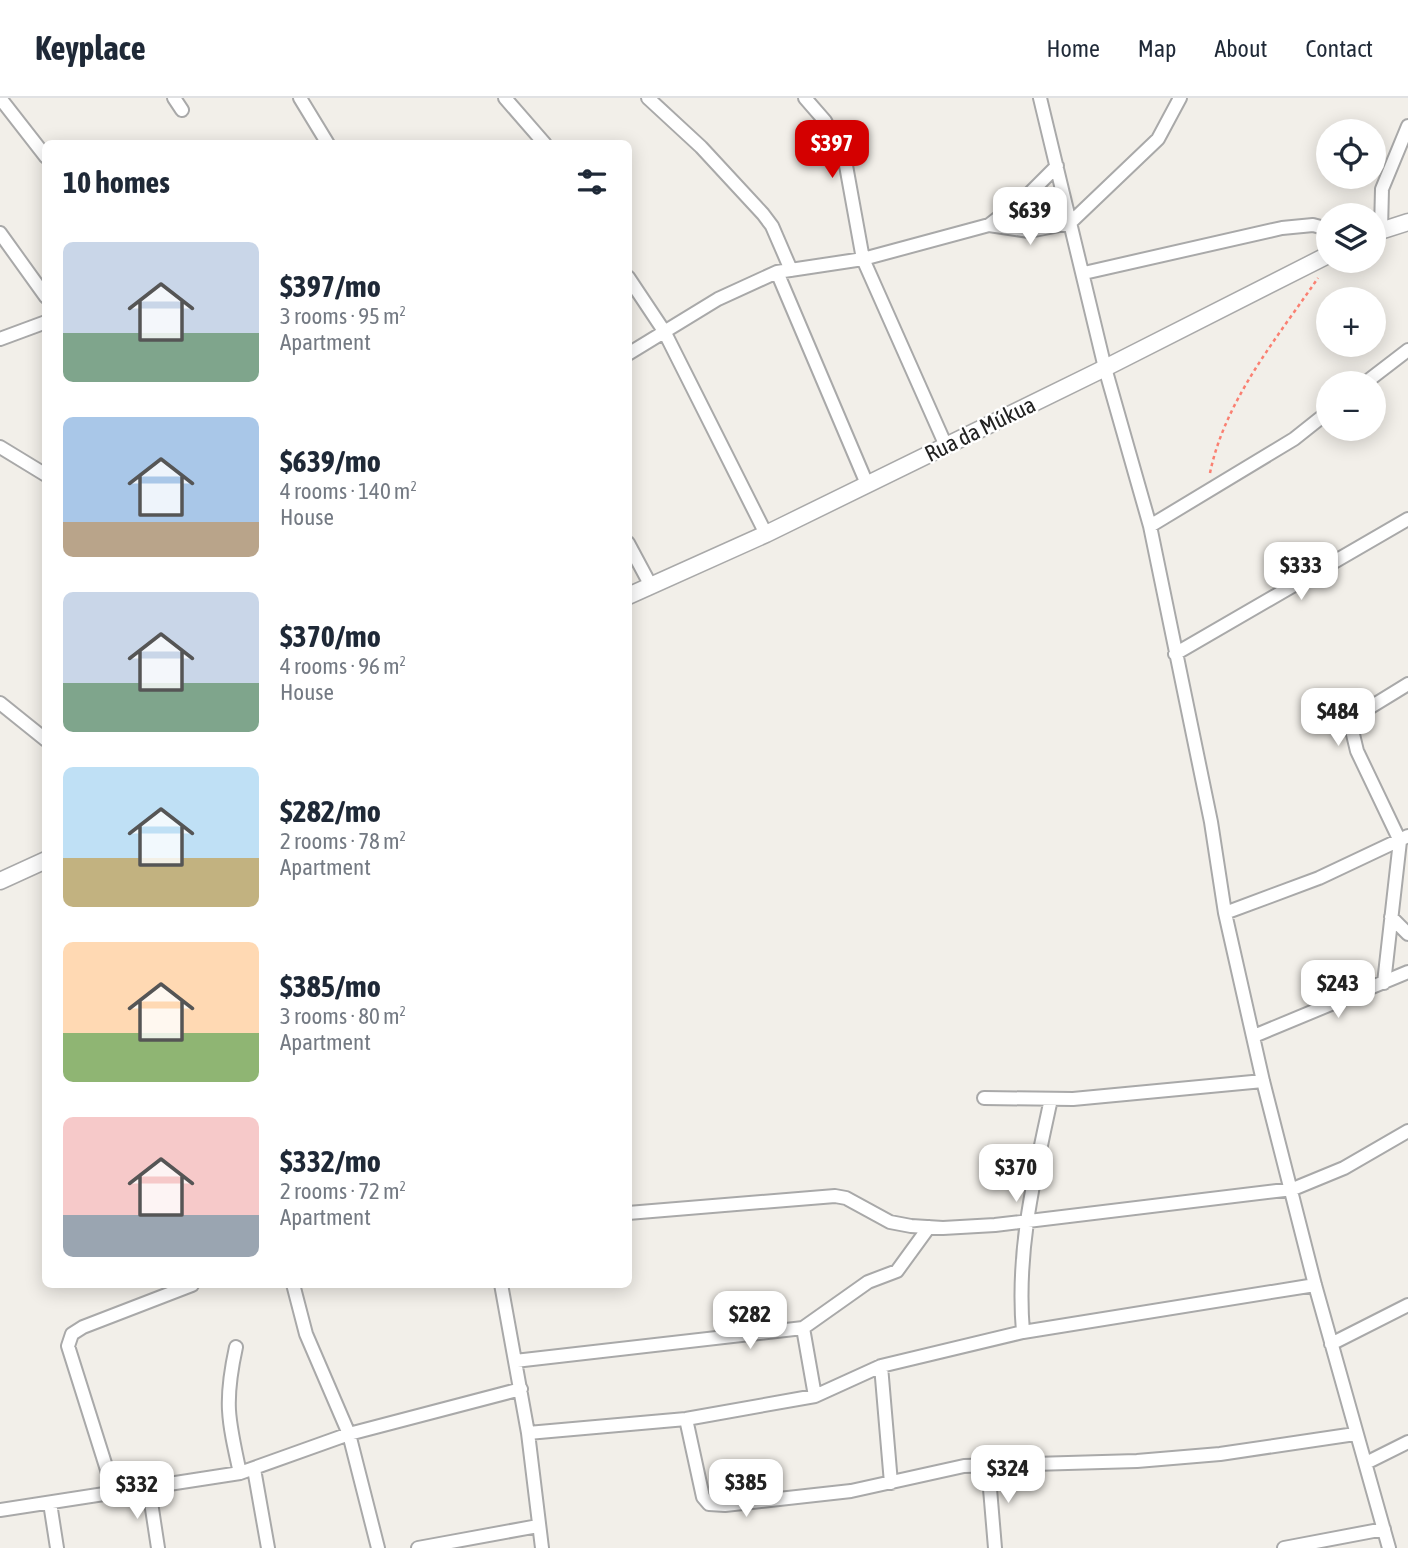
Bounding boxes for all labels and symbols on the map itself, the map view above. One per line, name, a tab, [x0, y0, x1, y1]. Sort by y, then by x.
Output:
pin: $397	[791, 120, 873, 180]
pin: $639	[989, 188, 1071, 247]
street label: Rua da Múkua	[921, 391, 1039, 467]
pin: $333	[1260, 542, 1342, 602]
pin: $484	[1297, 688, 1379, 748]
pin: $243	[1297, 960, 1379, 1020]
pin: $370	[975, 1144, 1057, 1204]
pin: $282	[709, 1292, 791, 1351]
pin: $324	[967, 1446, 1049, 1505]
pin: $385	[705, 1460, 787, 1519]
pin: $332	[96, 1462, 178, 1521]

